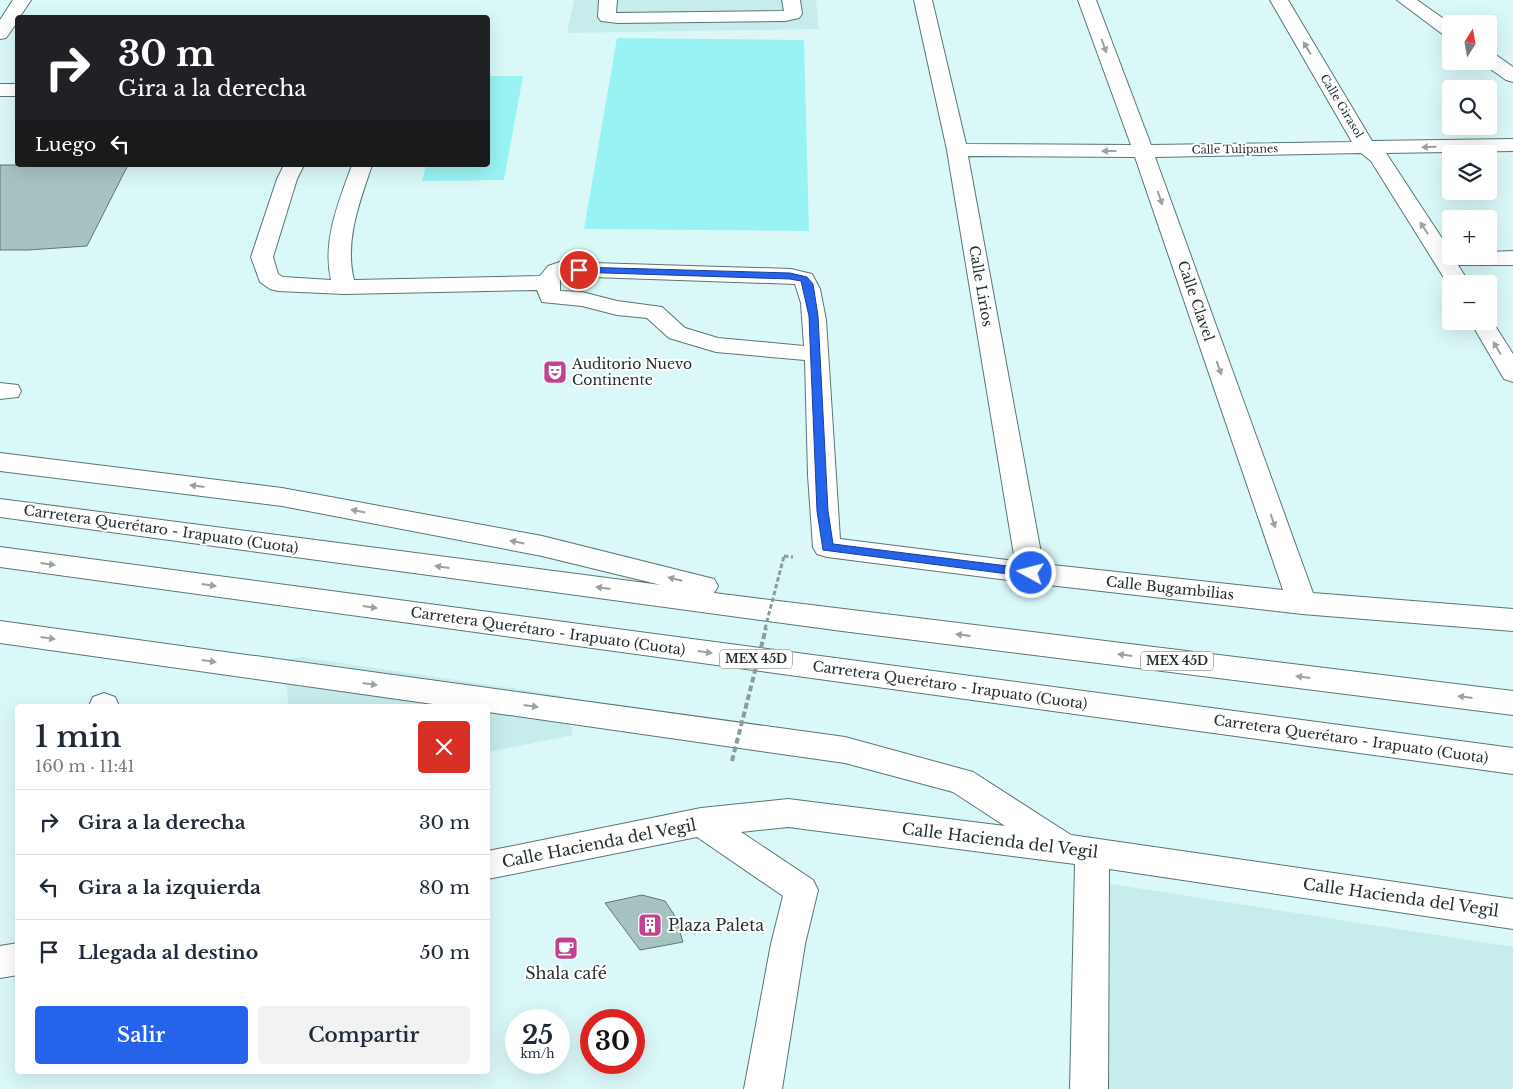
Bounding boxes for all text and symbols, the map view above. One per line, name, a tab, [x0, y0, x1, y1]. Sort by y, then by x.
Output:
north arrow	[1442, 15, 1498, 70]
map controls	[1442, 15, 1497, 330]
text: 30 m	[118, 32, 215, 75]
icon: right	[35, 35, 100, 100]
one-way arrow	[1101, 38, 1108, 53]
one-way arrow	[1303, 42, 1312, 55]
street label: Calle Girasol	[1317, 72, 1367, 141]
text: Gira a la derecha	[118, 75, 307, 102]
button: search	[1442, 80, 1497, 135]
icon: left	[106, 130, 134, 158]
text: Luego	[35, 133, 96, 156]
street label: Calle Tulipanes	[1192, 141, 1278, 157]
one-way arrow	[1421, 143, 1437, 151]
button: layers	[1442, 145, 1497, 200]
one-way arrow	[1101, 147, 1117, 155]
one-way arrow	[1157, 191, 1164, 206]
button: +	[1442, 210, 1497, 265]
one-way arrow	[1419, 221, 1429, 234]
street label: Calle Lirios	[965, 244, 997, 328]
pin	[558, 249, 600, 291]
icon: arrive	[565, 256, 593, 284]
street label: Calle Clavel	[1174, 258, 1218, 344]
button: −	[1442, 275, 1497, 330]
one-way arrow	[1493, 341, 1502, 354]
place label: Auditorio Nuevo Continente	[571, 355, 692, 389]
theatre icon: Auditorio Nuevo Continente	[542, 359, 568, 385]
one-way arrow	[1215, 361, 1223, 376]
one-way arrow	[189, 482, 205, 490]
street label: Carretera Querétaro - Irapuato (Cuota)	[23, 501, 299, 557]
one-way arrow	[349, 507, 365, 515]
one-way arrow	[1270, 514, 1277, 529]
one-way arrow	[509, 537, 525, 545]
position arrow	[1004, 546, 1056, 598]
one-way arrow	[41, 560, 57, 568]
one-way arrow	[433, 562, 449, 570]
street label: Calle Bugambilias	[1105, 572, 1235, 604]
one-way arrow	[668, 575, 683, 583]
one-way arrow	[202, 582, 218, 590]
one-way arrow	[594, 584, 610, 592]
one-way arrow	[363, 603, 379, 611]
street label: Carretera Querétaro - Irapuato (Cuota)	[410, 603, 686, 659]
one-way arrow	[955, 631, 971, 639]
one-way arrow	[41, 635, 57, 643]
one-way arrow	[697, 648, 713, 656]
road number: MEX 45D	[720, 650, 792, 669]
one-way arrow	[1116, 651, 1132, 659]
road number: MEX 45D	[1141, 651, 1213, 670]
one-way arrow	[202, 657, 218, 665]
street label: Carretera Querétaro - Irapuato (Cuota)	[812, 657, 1088, 713]
one-way arrow	[1295, 673, 1311, 681]
one-way arrow	[362, 680, 378, 688]
one-way arrow	[1456, 693, 1472, 701]
one-way arrow	[523, 702, 539, 710]
street label: Carretera Querétaro - Irapuato (Cuota)	[1213, 711, 1489, 767]
text: 1 min	[35, 718, 121, 755]
button: close	[418, 721, 470, 773]
text: 160 m · 11:41	[35, 756, 135, 776]
icon: right	[35, 808, 63, 836]
text: Gira a la derecha	[78, 811, 246, 834]
text: 30 m	[419, 811, 470, 834]
street label: Calle Hacienda del Vegil	[500, 814, 698, 872]
street label: Calle Hacienda del Vegil	[901, 818, 1099, 862]
icon: left	[35, 873, 63, 901]
street label: Calle Hacienda del Vegil	[1302, 873, 1500, 921]
text: Gira a la izquierda	[78, 876, 261, 899]
text: 80 m	[419, 876, 470, 899]
building icon: Plaza Paleta	[637, 912, 663, 938]
place label: Plaza Paleta	[668, 915, 764, 935]
cafe icon: Shala café	[553, 935, 579, 961]
icon: arrive	[35, 938, 63, 966]
text: Llegada al destino	[78, 941, 258, 964]
text: 50 m	[420, 941, 470, 964]
place label: Shala café	[525, 963, 607, 983]
button: Salir	[35, 1006, 248, 1064]
button: Compartir	[258, 1006, 470, 1064]
speed limit sign: 30	[580, 1009, 645, 1074]
text: 25	[522, 1020, 553, 1051]
text: km/h	[520, 1046, 555, 1061]

